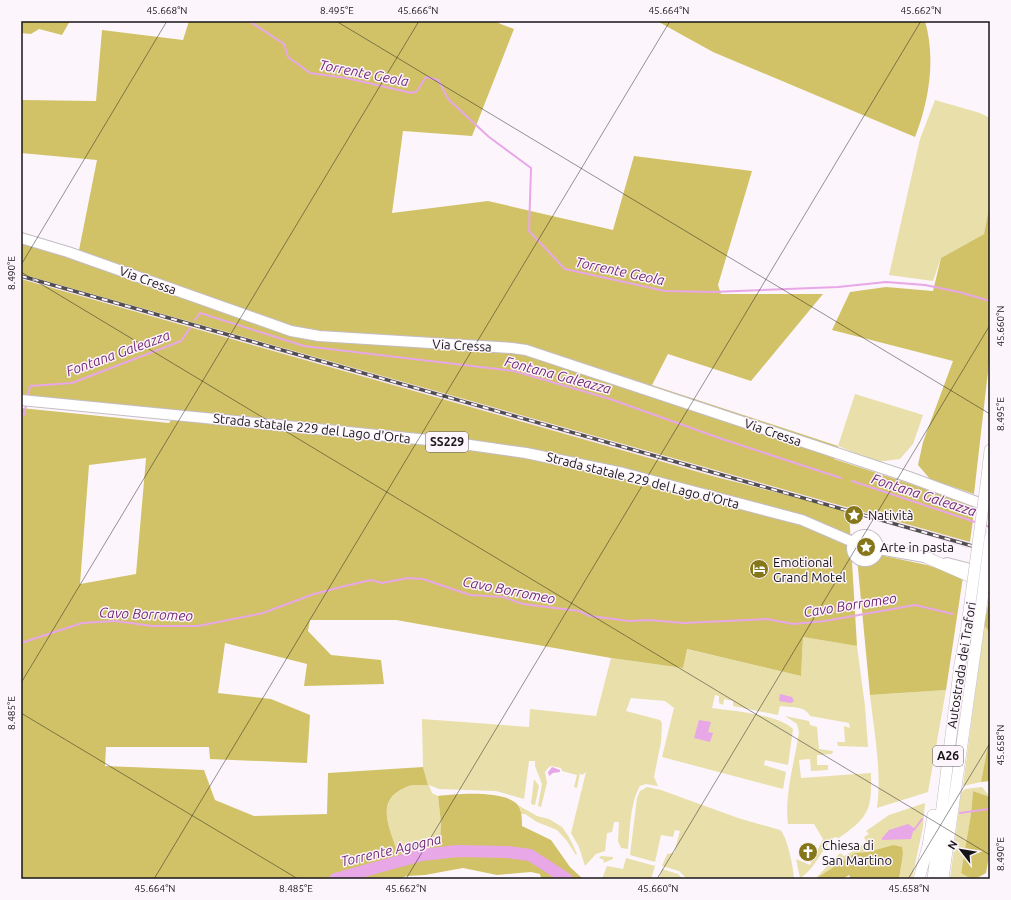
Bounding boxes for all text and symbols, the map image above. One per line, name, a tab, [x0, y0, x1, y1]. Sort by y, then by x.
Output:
text: 45.668°N	[146, 5, 188, 16]
text: 8.495°E	[320, 5, 354, 16]
text: 45.666°N	[397, 5, 439, 16]
text: 45.664°N	[648, 5, 690, 16]
text: 45.662°N	[900, 5, 942, 16]
water label: Torrente Geola	[318, 56, 410, 90]
water label: Torrente Geola	[574, 254, 666, 288]
text: 8.490°E	[6, 256, 17, 290]
street label: Via Cressa	[118, 263, 178, 297]
text: 45.660°N	[995, 305, 1006, 347]
water label: Fontana Galeazza	[64, 327, 173, 379]
street label: Via Cressa	[432, 336, 492, 354]
water label: Fontana Galeazza	[503, 353, 613, 397]
text: 8.495°E	[995, 397, 1006, 431]
street label: Strada statale 229 del Lago d'Orta	[213, 411, 411, 445]
street label: Via Cressa	[743, 416, 803, 448]
road number: SS229	[426, 432, 468, 452]
street label: Strada statale 229 del Lago d'Orta	[545, 449, 741, 511]
water label: Fontana Galeazza	[870, 470, 979, 520]
place icon: Natività	[843, 504, 865, 526]
place label: Natività	[868, 508, 913, 522]
place icon: Arte in pasta	[855, 536, 877, 558]
place label: Arte in pasta	[880, 540, 954, 554]
place label: Emotional Grand Motel	[773, 555, 846, 584]
hotel icon: Emotional Grand Motel	[748, 558, 770, 580]
water label: Cavo Borromeo	[461, 573, 557, 607]
water label: Cavo Borromeo	[802, 590, 898, 620]
street label: Autostrada dei Trafori	[944, 601, 978, 729]
water label: Cavo Borromeo	[99, 604, 194, 624]
text: 8.485°E	[6, 696, 17, 730]
text: 45.658°N	[995, 724, 1006, 766]
road number: A26	[933, 746, 963, 766]
north arrow	[941, 830, 981, 870]
water label: Torrente Agogna	[339, 831, 443, 869]
text: 8.490°E	[995, 837, 1006, 871]
place label: Chiesa di San Martino	[822, 838, 892, 867]
text: N	[945, 838, 960, 851]
church icon: Chiesa di San Martino	[797, 841, 819, 863]
text: 45.664°N	[134, 883, 176, 894]
text: 8.485°E	[279, 883, 313, 894]
text: 45.662°N	[385, 883, 427, 894]
text: 45.660°N	[637, 883, 679, 894]
text: 45.658°N	[888, 883, 930, 894]

